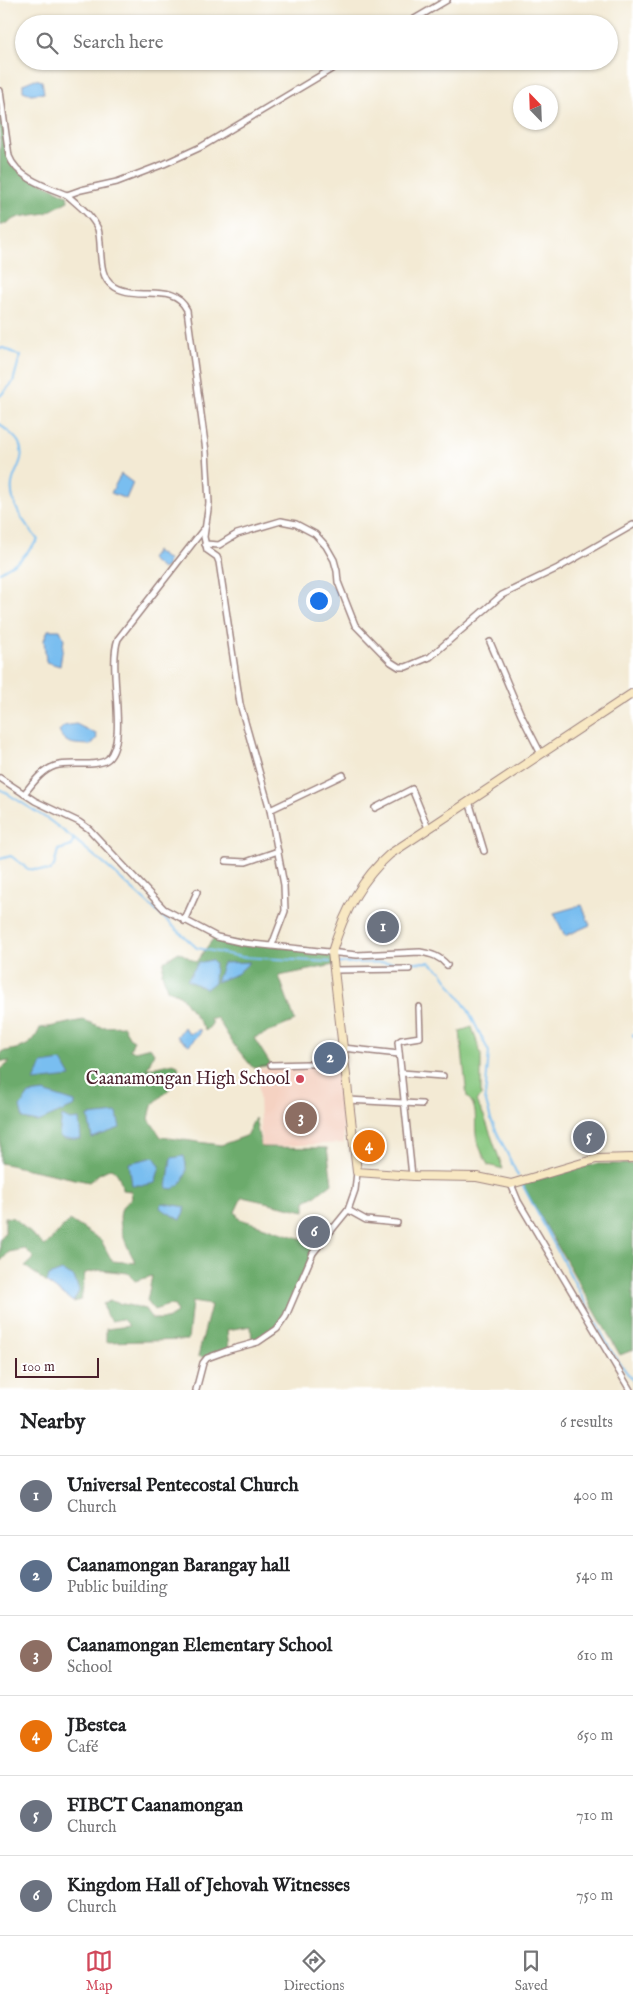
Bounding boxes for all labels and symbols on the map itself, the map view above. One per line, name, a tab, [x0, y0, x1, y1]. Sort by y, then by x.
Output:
north arrow	[513, 85, 558, 130]
your location	[306, 588, 332, 614]
pin: 1	[367, 908, 399, 946]
pin: 2	[314, 1039, 346, 1077]
place label: Caanamongan High School	[86, 1068, 290, 1091]
marker: Caanamongan High School	[294, 1073, 306, 1085]
pin: 3	[285, 1099, 317, 1137]
pin: 5	[573, 1118, 605, 1156]
pin: 4	[353, 1127, 385, 1165]
pin: 6	[298, 1213, 330, 1251]
scale bar	[15, 1355, 99, 1378]

